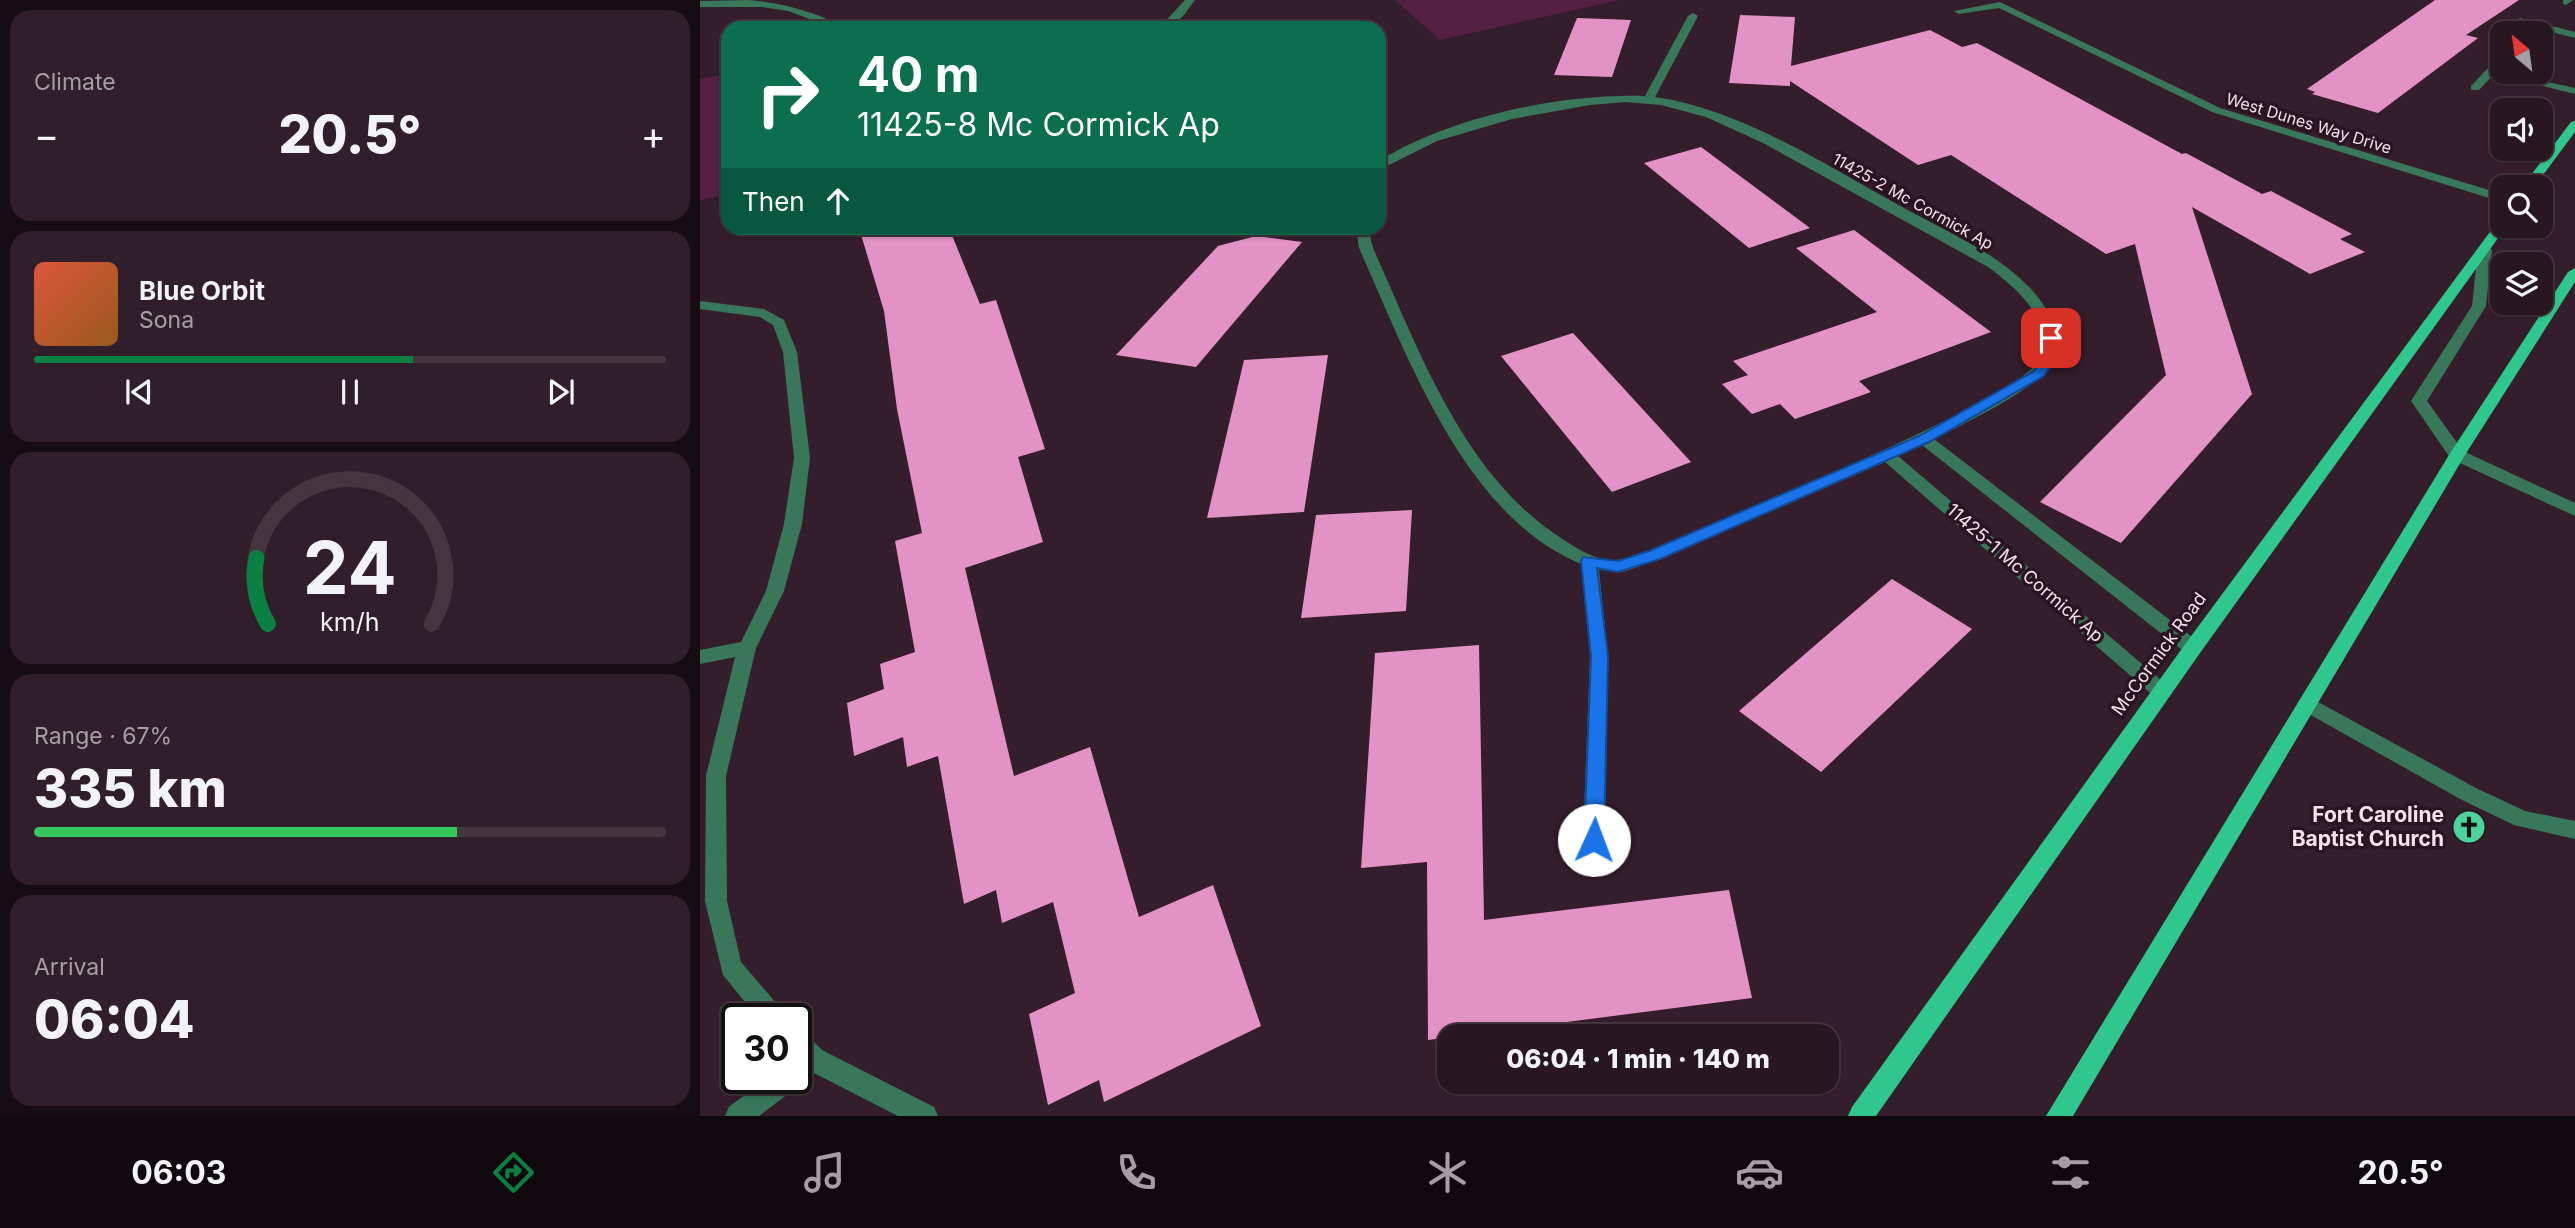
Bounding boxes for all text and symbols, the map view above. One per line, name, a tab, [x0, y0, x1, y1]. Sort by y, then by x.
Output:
north arrow	[2490, 21, 2553, 84]
map controls	[2490, 21, 2553, 315]
text: 40 m	[857, 45, 980, 104]
icon: right	[742, 49, 833, 140]
text: Climate	[34, 68, 116, 96]
street label: West Dunes Way Drive	[2224, 88, 2394, 158]
button: sound	[2490, 98, 2553, 161]
text: 20.5°	[278, 103, 422, 166]
text: 11425-8 Mc Cormick Ap	[857, 105, 1220, 144]
text: −	[34, 112, 59, 158]
text: +	[641, 112, 666, 158]
street label: 11425-2 Mc Cormick Ap	[1829, 148, 1997, 254]
button: search	[2490, 175, 2553, 238]
icon: ahead	[819, 182, 857, 220]
text: Then	[742, 186, 805, 217]
button: layers	[2490, 252, 2553, 315]
text: Blue Orbit	[139, 275, 265, 306]
text: Sona	[139, 306, 194, 334]
pin	[2021, 308, 2081, 368]
icon: arrive	[2032, 319, 2070, 357]
icon: previous	[120, 373, 158, 411]
icon: pause	[331, 373, 369, 411]
icon: next	[542, 373, 580, 411]
street label: 11425-1 Mc Cormick Ap	[1943, 499, 2108, 646]
text: 24	[303, 523, 397, 612]
street label: McCormick Road	[2107, 588, 2210, 719]
text: km/h	[320, 607, 380, 637]
text: Range · 67%	[34, 722, 172, 750]
text: 335 km	[34, 757, 227, 820]
place label: Fort Caroline Baptist Church	[2292, 802, 2444, 851]
position arrow	[1557, 803, 1631, 877]
church icon: Fort Caroline Baptist Church	[2450, 808, 2488, 846]
text: Arrival	[34, 953, 105, 981]
text: 06:04	[34, 988, 195, 1051]
speed limit sign: 30	[721, 1003, 812, 1094]
text: 06:04 · 1 min · 140 m	[1506, 1043, 1770, 1074]
icon: directions	[489, 1148, 538, 1197]
icon: music	[800, 1148, 849, 1197]
icon: phone	[1112, 1148, 1161, 1197]
icon: climate	[1423, 1148, 1472, 1197]
icon: car	[1735, 1148, 1784, 1197]
icon: filters	[2046, 1148, 2095, 1197]
text: 06:03	[131, 1153, 226, 1192]
text: 20.5°	[2357, 1153, 2444, 1192]

